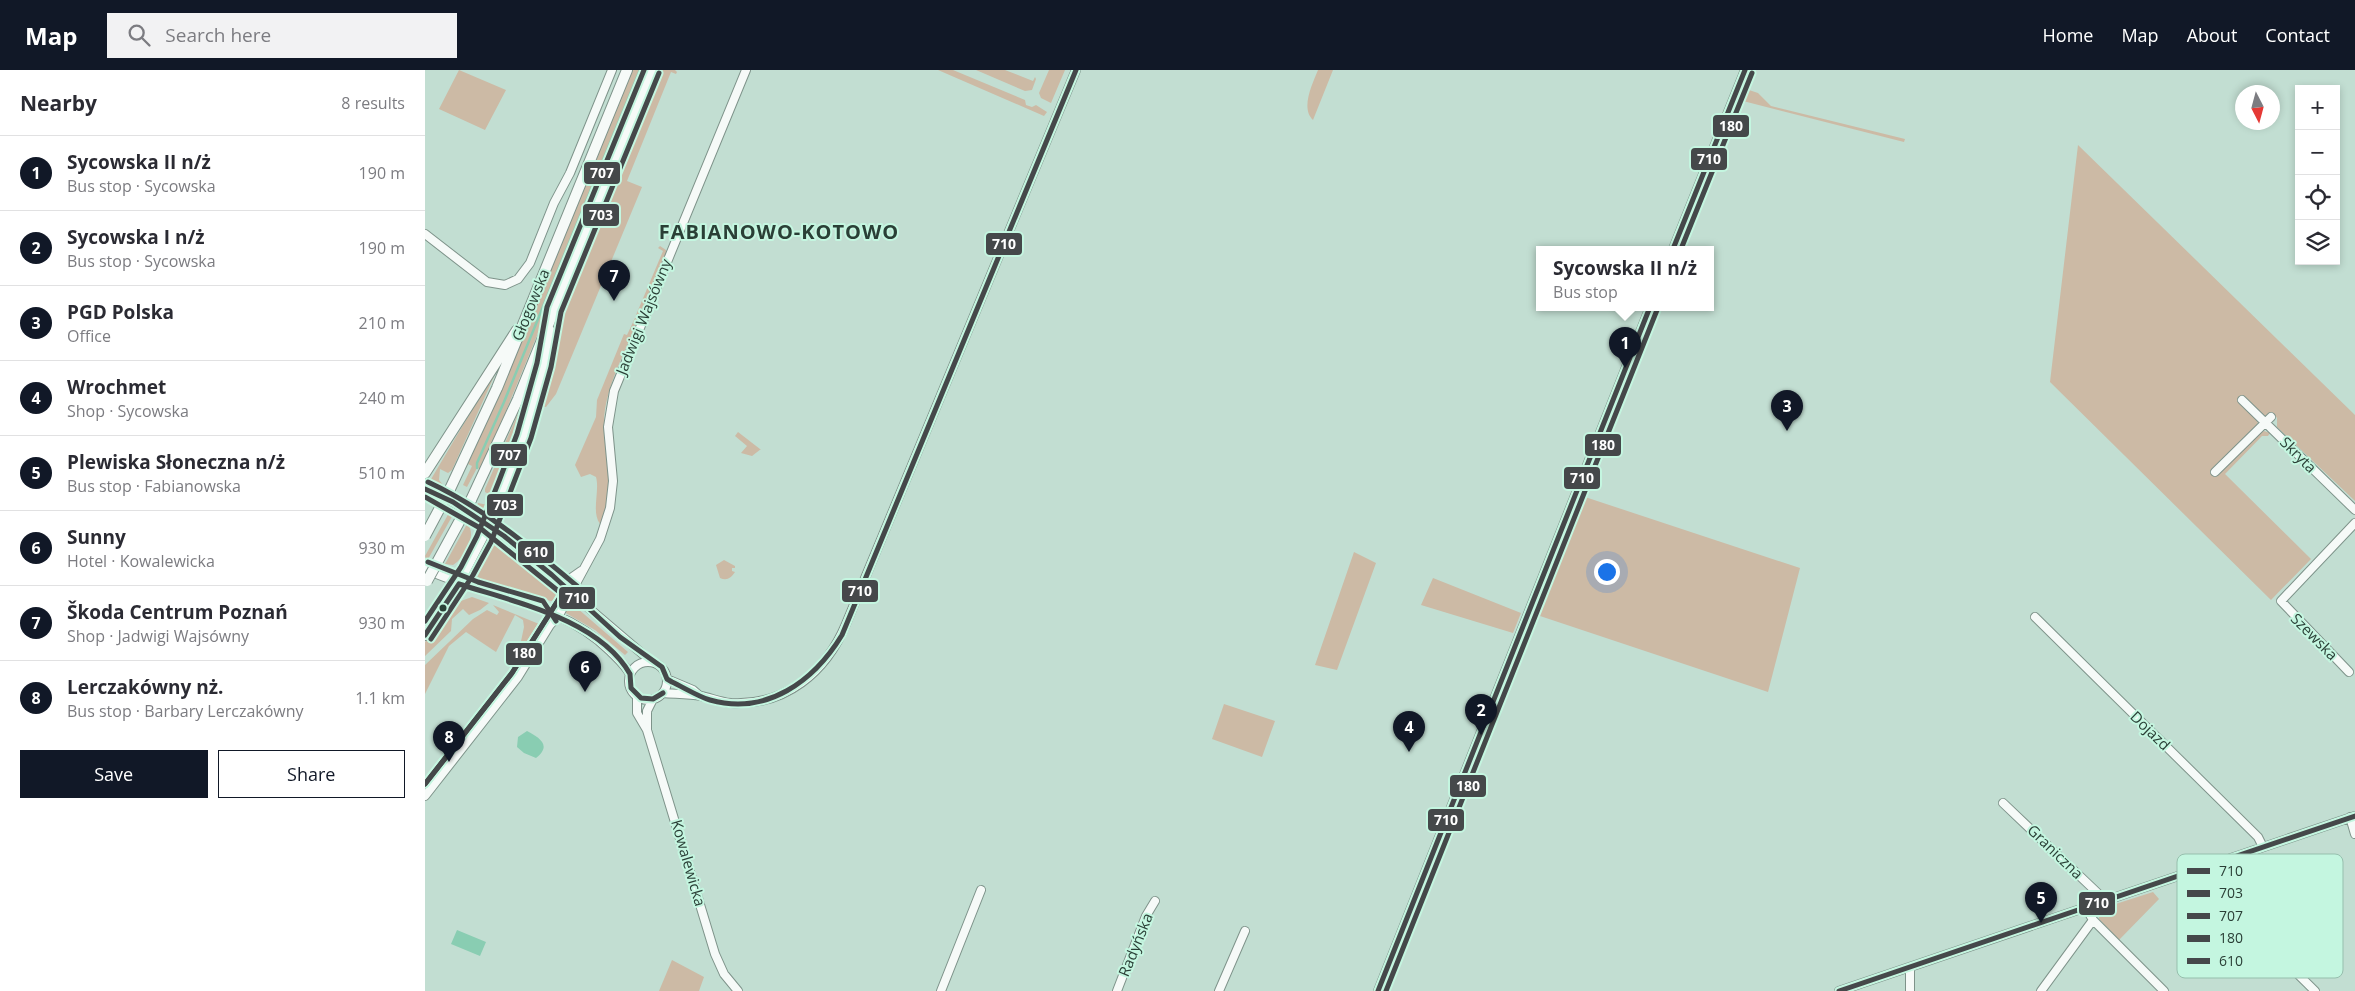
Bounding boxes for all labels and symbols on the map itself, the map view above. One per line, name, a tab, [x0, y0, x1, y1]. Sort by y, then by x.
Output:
north arrow	[2235, 85, 2280, 130]
line badge: 180	[1712, 114, 1750, 138]
text: 180	[1719, 116, 1743, 135]
line badge: 710	[1690, 147, 1728, 171]
text: 710	[1697, 149, 1721, 168]
line badge: 707	[583, 161, 621, 185]
text: 707	[590, 163, 614, 182]
line badge: 703	[582, 203, 620, 227]
text: 703	[589, 205, 613, 224]
district label: FABIANOWO-KOTOWO	[659, 218, 899, 245]
line badge: 710	[985, 232, 1023, 256]
text: 710	[992, 234, 1016, 253]
street label: Jadwigi Wajsówny	[610, 255, 676, 379]
pin: 7	[598, 260, 630, 301]
street label: Głogowska	[507, 266, 554, 344]
pin: 1	[1609, 327, 1641, 368]
pin: 3	[1771, 390, 1803, 431]
street label: Skryta	[2276, 432, 2321, 477]
line badge: 180	[1584, 433, 1622, 457]
text: 180	[1591, 435, 1615, 454]
line badge: 707	[490, 443, 528, 467]
text: 707	[497, 445, 521, 464]
line badge: 710	[1563, 466, 1601, 490]
text: 710	[1570, 468, 1594, 487]
line badge: 703	[486, 493, 524, 517]
text: 703	[493, 495, 517, 514]
line badge: 610	[517, 540, 555, 564]
text: 610	[524, 542, 548, 561]
your location	[1594, 559, 1620, 585]
line badge: 710	[841, 579, 879, 603]
text: 710	[848, 581, 872, 600]
line badge: 710	[558, 586, 596, 610]
text: 710	[565, 588, 589, 607]
unlabelled marker	[438, 603, 448, 613]
street label: Szewska	[2287, 608, 2343, 664]
line badge: 180	[505, 642, 543, 666]
text: 180	[512, 643, 536, 662]
pin: 6	[569, 651, 601, 692]
pin: 2	[1465, 694, 1497, 735]
street label: Dojazd	[2126, 706, 2175, 754]
pin: 4	[1393, 711, 1425, 752]
pin: 8	[433, 721, 465, 762]
line badge: 180	[1449, 774, 1487, 798]
text: 180	[1456, 776, 1480, 795]
line badge: 710	[1427, 808, 1465, 832]
text: 710	[1434, 810, 1458, 829]
street label: Kowalewicka	[667, 817, 711, 908]
street label: Graniczna	[2024, 820, 2088, 883]
legend	[2177, 854, 2343, 978]
text: 710	[2219, 861, 2243, 880]
pin: 5	[2025, 882, 2057, 923]
text: 703	[2219, 883, 2243, 902]
line badge: 710	[2078, 891, 2116, 916]
text: 710	[2085, 893, 2109, 912]
text: 707	[2219, 906, 2243, 925]
street label: Radyńska	[1113, 910, 1157, 979]
text: 180	[2219, 928, 2243, 947]
text: 610	[2219, 951, 2243, 970]

